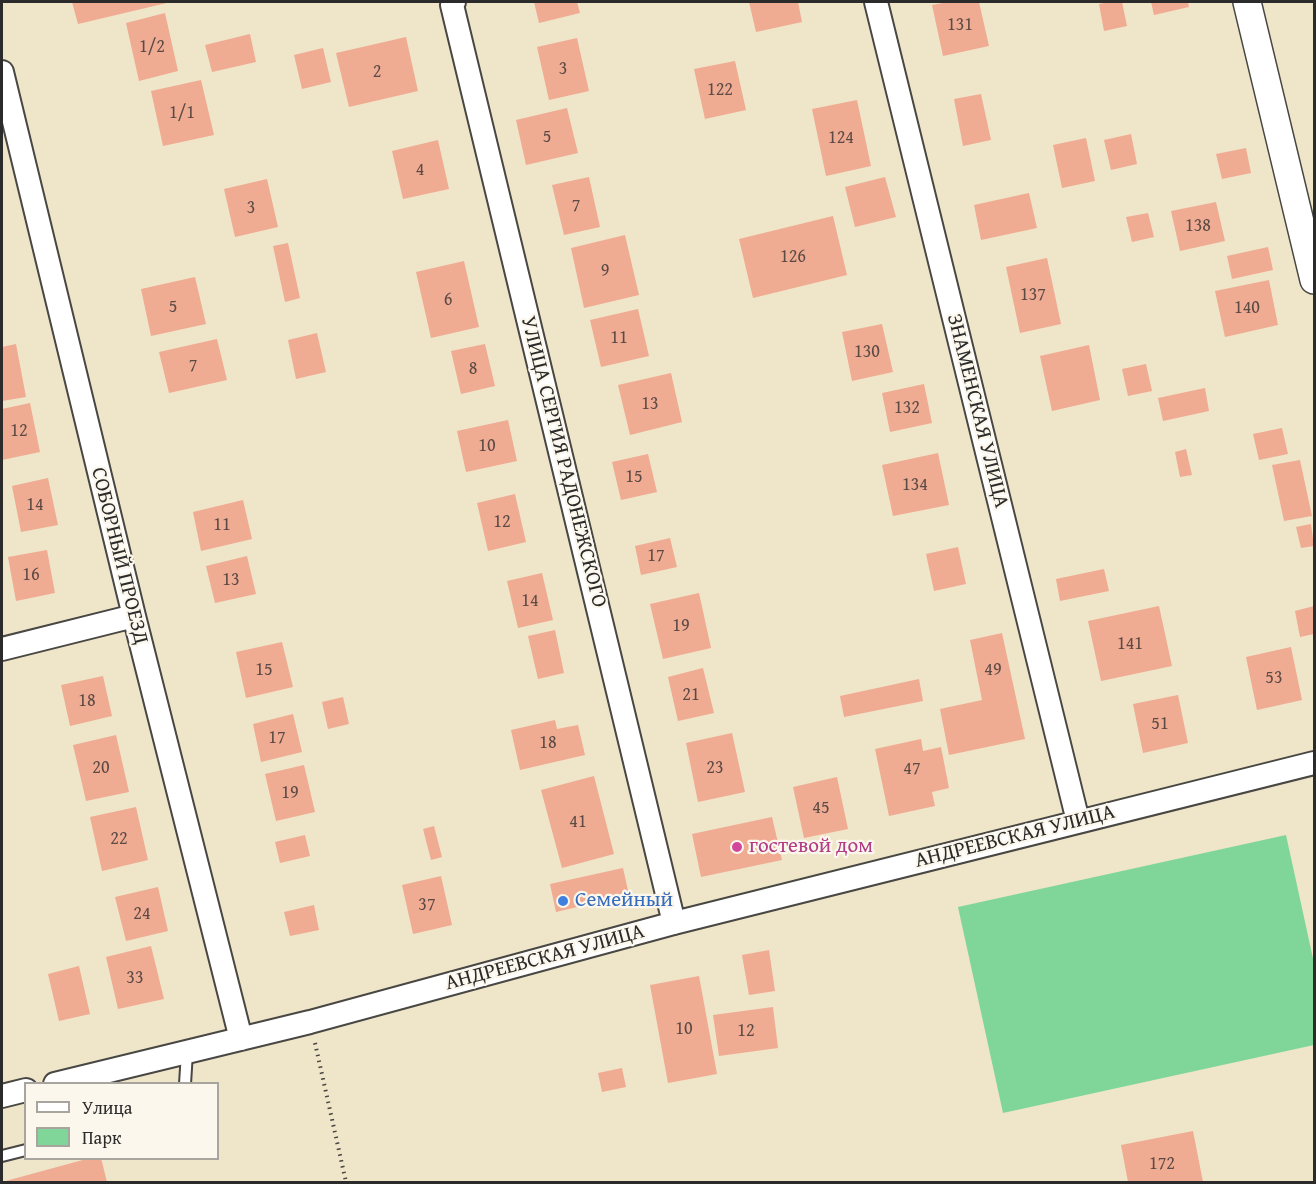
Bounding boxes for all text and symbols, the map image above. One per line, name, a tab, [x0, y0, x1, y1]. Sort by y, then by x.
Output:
house number: 131	[947, 14, 973, 36]
house number: 1/2	[139, 36, 165, 58]
house number: 3	[559, 58, 567, 80]
house number: 2	[373, 61, 381, 83]
house number: 122	[707, 79, 733, 101]
house number: 1/1	[169, 102, 195, 124]
house number: 5	[543, 126, 551, 148]
house number: 124	[828, 127, 854, 149]
house number: 4	[416, 159, 424, 181]
house number: 7	[572, 195, 580, 217]
house number: 3	[247, 197, 255, 219]
house number: 138	[1185, 215, 1211, 237]
house number: 126	[780, 246, 806, 268]
house number: 9	[601, 260, 609, 282]
house number: 137	[1020, 284, 1046, 306]
house number: 6	[444, 289, 452, 311]
house number: 5	[169, 296, 177, 318]
house number: 140	[1234, 297, 1260, 319]
street label: ЗНАМЕНСКАЯ УЛИЦА	[941, 311, 1013, 511]
street label: УЛИЦА СЕРГИЯ РАДОНЕЖСКОГО	[515, 314, 611, 610]
house number: 11	[610, 327, 628, 349]
house number: 130	[854, 341, 880, 363]
house number: 7	[189, 355, 197, 377]
house number: 8	[469, 358, 477, 380]
house number: 13	[641, 393, 659, 415]
house number: 132	[894, 397, 920, 419]
house number: 12	[10, 420, 28, 442]
house number: 10	[478, 435, 496, 457]
street label: СОБОРНЫЙ ПРОЕЗД	[85, 465, 153, 647]
house number: 15	[625, 466, 643, 488]
house number: 134	[902, 474, 928, 496]
house number: 14	[26, 494, 44, 516]
house number: 12	[493, 511, 511, 533]
house number: 11	[213, 514, 231, 536]
house number: 17	[647, 545, 665, 567]
house number: 16	[22, 564, 40, 586]
house number: 13	[222, 569, 240, 591]
house number: 14	[521, 590, 539, 612]
house number: 19	[672, 615, 690, 637]
house number: 141	[1117, 633, 1143, 655]
house number: 15	[255, 659, 273, 681]
house number: 49	[984, 659, 1002, 681]
house number: 53	[1265, 667, 1283, 689]
house number: 21	[682, 684, 700, 706]
house number: 18	[78, 690, 96, 712]
house number: 51	[1151, 713, 1169, 735]
house number: 17	[268, 727, 286, 749]
house number: 18	[539, 732, 557, 754]
house number: 20	[92, 757, 110, 779]
house number: 23	[706, 757, 724, 779]
house number: 47	[903, 758, 921, 780]
house number: 19	[281, 782, 299, 804]
house number: 45	[812, 797, 830, 819]
street label: АНДРЕЕВСКАЯ УЛИЦА	[912, 800, 1118, 874]
house number: 41	[569, 811, 587, 833]
house number: 22	[110, 828, 128, 850]
place label: гостевой дом	[749, 834, 873, 860]
marker: гостевой дом	[730, 840, 744, 854]
place label: Семейный	[575, 888, 673, 914]
house number: 37	[418, 894, 436, 916]
marker: Семейный	[556, 894, 570, 908]
house number: 24	[133, 903, 151, 925]
street label: АНДРЕЕВСКАЯ УЛИЦА	[443, 919, 647, 997]
house number: 33	[126, 967, 144, 989]
house number: 10	[675, 1018, 693, 1040]
house number: 12	[737, 1020, 755, 1042]
legend	[24, 1082, 219, 1160]
text: Улица	[82, 1094, 132, 1121]
text: Парк	[82, 1124, 121, 1151]
house number: 172	[1149, 1153, 1175, 1175]

